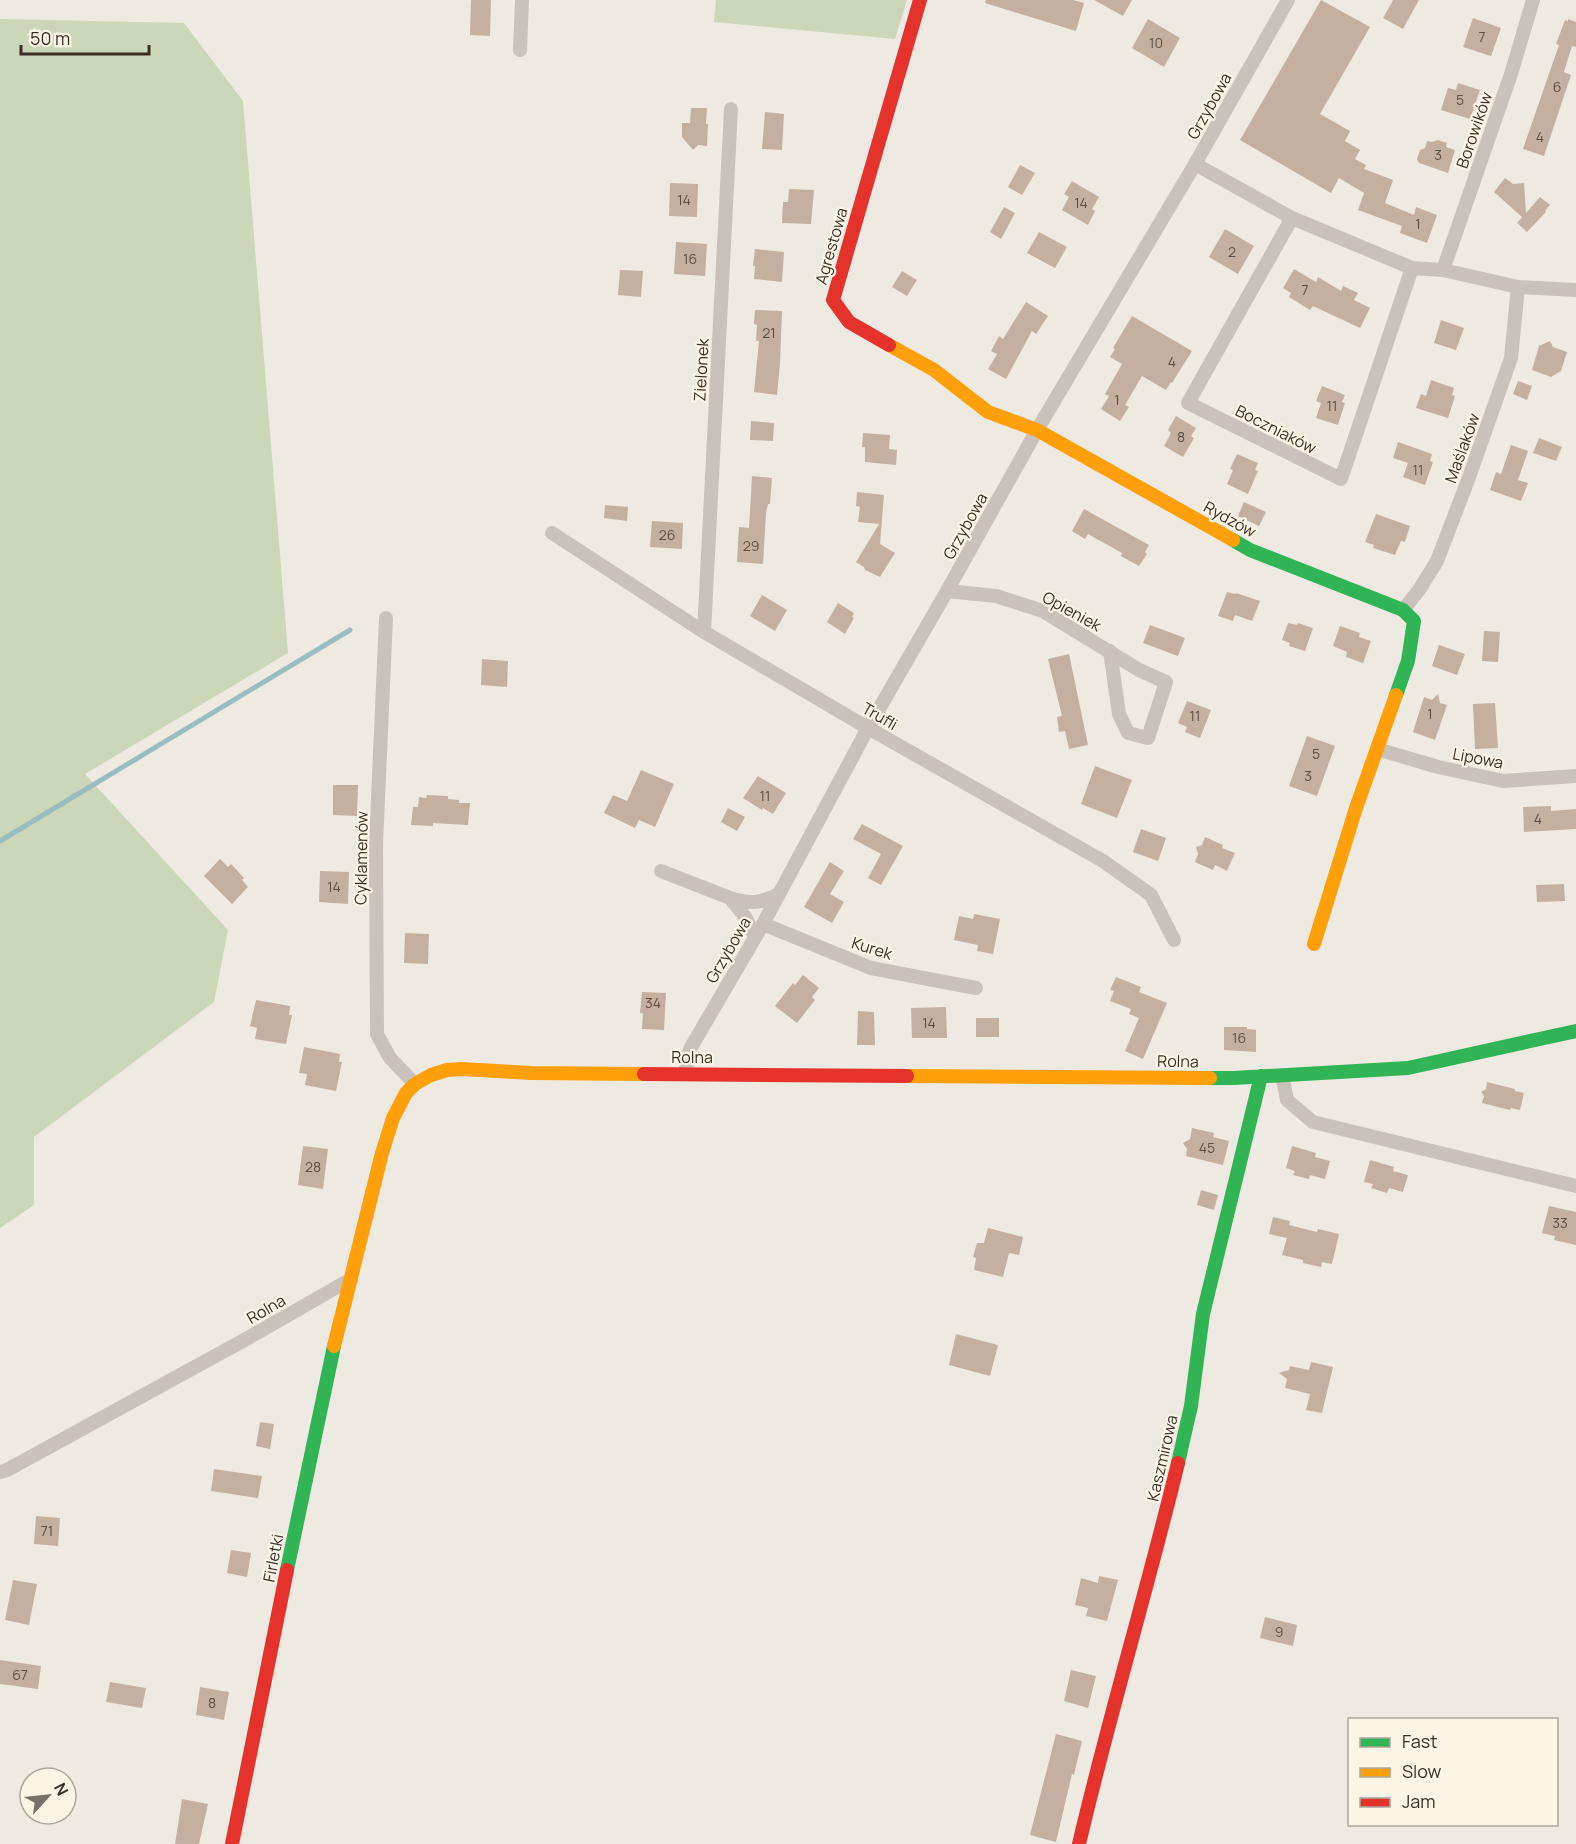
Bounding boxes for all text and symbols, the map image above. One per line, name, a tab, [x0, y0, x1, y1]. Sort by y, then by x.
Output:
scale bar	[21, 18, 148, 56]
text: 50 m	[30, 26, 70, 50]
house number: 7	[1478, 27, 1486, 46]
house number: 10	[1149, 33, 1163, 52]
street label: Grzybowa	[1182, 69, 1236, 143]
house number: 6	[1553, 77, 1561, 96]
street label: Borowików	[1451, 89, 1497, 171]
house number: 5	[1456, 90, 1464, 109]
house number: 4	[1536, 127, 1544, 146]
house number: 3	[1434, 145, 1442, 164]
house number: 14	[677, 190, 691, 209]
house number: 14	[1074, 193, 1088, 212]
street label: Agrestowa	[810, 205, 852, 287]
house number: 1	[1415, 214, 1421, 233]
house number: 2	[1228, 242, 1236, 261]
house number: 16	[683, 249, 697, 268]
house number: 7	[1301, 280, 1309, 299]
house number: 21	[762, 323, 776, 342]
street label: Zielonek	[688, 337, 714, 402]
house number: 4	[1168, 352, 1176, 371]
house number: 1	[1114, 390, 1120, 409]
house number: 11	[1327, 396, 1337, 415]
street label: Boczniaków	[1232, 399, 1320, 459]
street label: Maślaków	[1439, 410, 1485, 486]
house number: 8	[1177, 427, 1185, 446]
house number: 11	[1413, 460, 1423, 479]
street label: Grzybowa	[938, 489, 992, 563]
street label: Rydzów	[1200, 496, 1260, 542]
house number: 26	[659, 525, 675, 544]
house number: 29	[743, 536, 759, 555]
street label: Opieniek	[1038, 586, 1106, 637]
street label: Trufli	[858, 697, 902, 735]
house number: 1	[1427, 704, 1433, 723]
house number: 11	[1190, 706, 1200, 725]
street label: Lipowa	[1451, 742, 1505, 774]
house number: 5	[1312, 744, 1320, 763]
house number: 3	[1304, 766, 1312, 785]
house number: 11	[760, 786, 770, 805]
house number: 4	[1534, 809, 1542, 828]
street label: Cyklamenów	[349, 811, 373, 905]
house number: 14	[327, 877, 341, 896]
street label: Grzybowa	[700, 913, 756, 987]
street label: Kurek	[849, 931, 896, 965]
house number: 34	[645, 993, 661, 1012]
house number: 14	[922, 1013, 936, 1032]
house number: 16	[1232, 1028, 1246, 1047]
street label: Rolna	[671, 1046, 713, 1068]
street label: Rolna	[1157, 1050, 1199, 1072]
house number: 45	[1199, 1138, 1215, 1157]
house number: 28	[305, 1157, 321, 1176]
house number: 33	[1552, 1213, 1568, 1232]
street label: Rolna	[242, 1289, 290, 1329]
street label: Kaszmirowa	[1141, 1413, 1183, 1503]
house number: 71	[41, 1521, 53, 1540]
street label: Firletki	[258, 1532, 288, 1584]
house number: 9	[1275, 1622, 1283, 1641]
house number: 67	[12, 1665, 28, 1684]
house number: 8	[208, 1693, 216, 1712]
legend	[1348, 1718, 1558, 1826]
text: Fast	[1402, 1729, 1437, 1753]
text: Slow	[1402, 1759, 1442, 1783]
north arrow	[18, 1766, 78, 1826]
text: N	[49, 1779, 74, 1799]
text: Jam	[1402, 1789, 1436, 1813]

